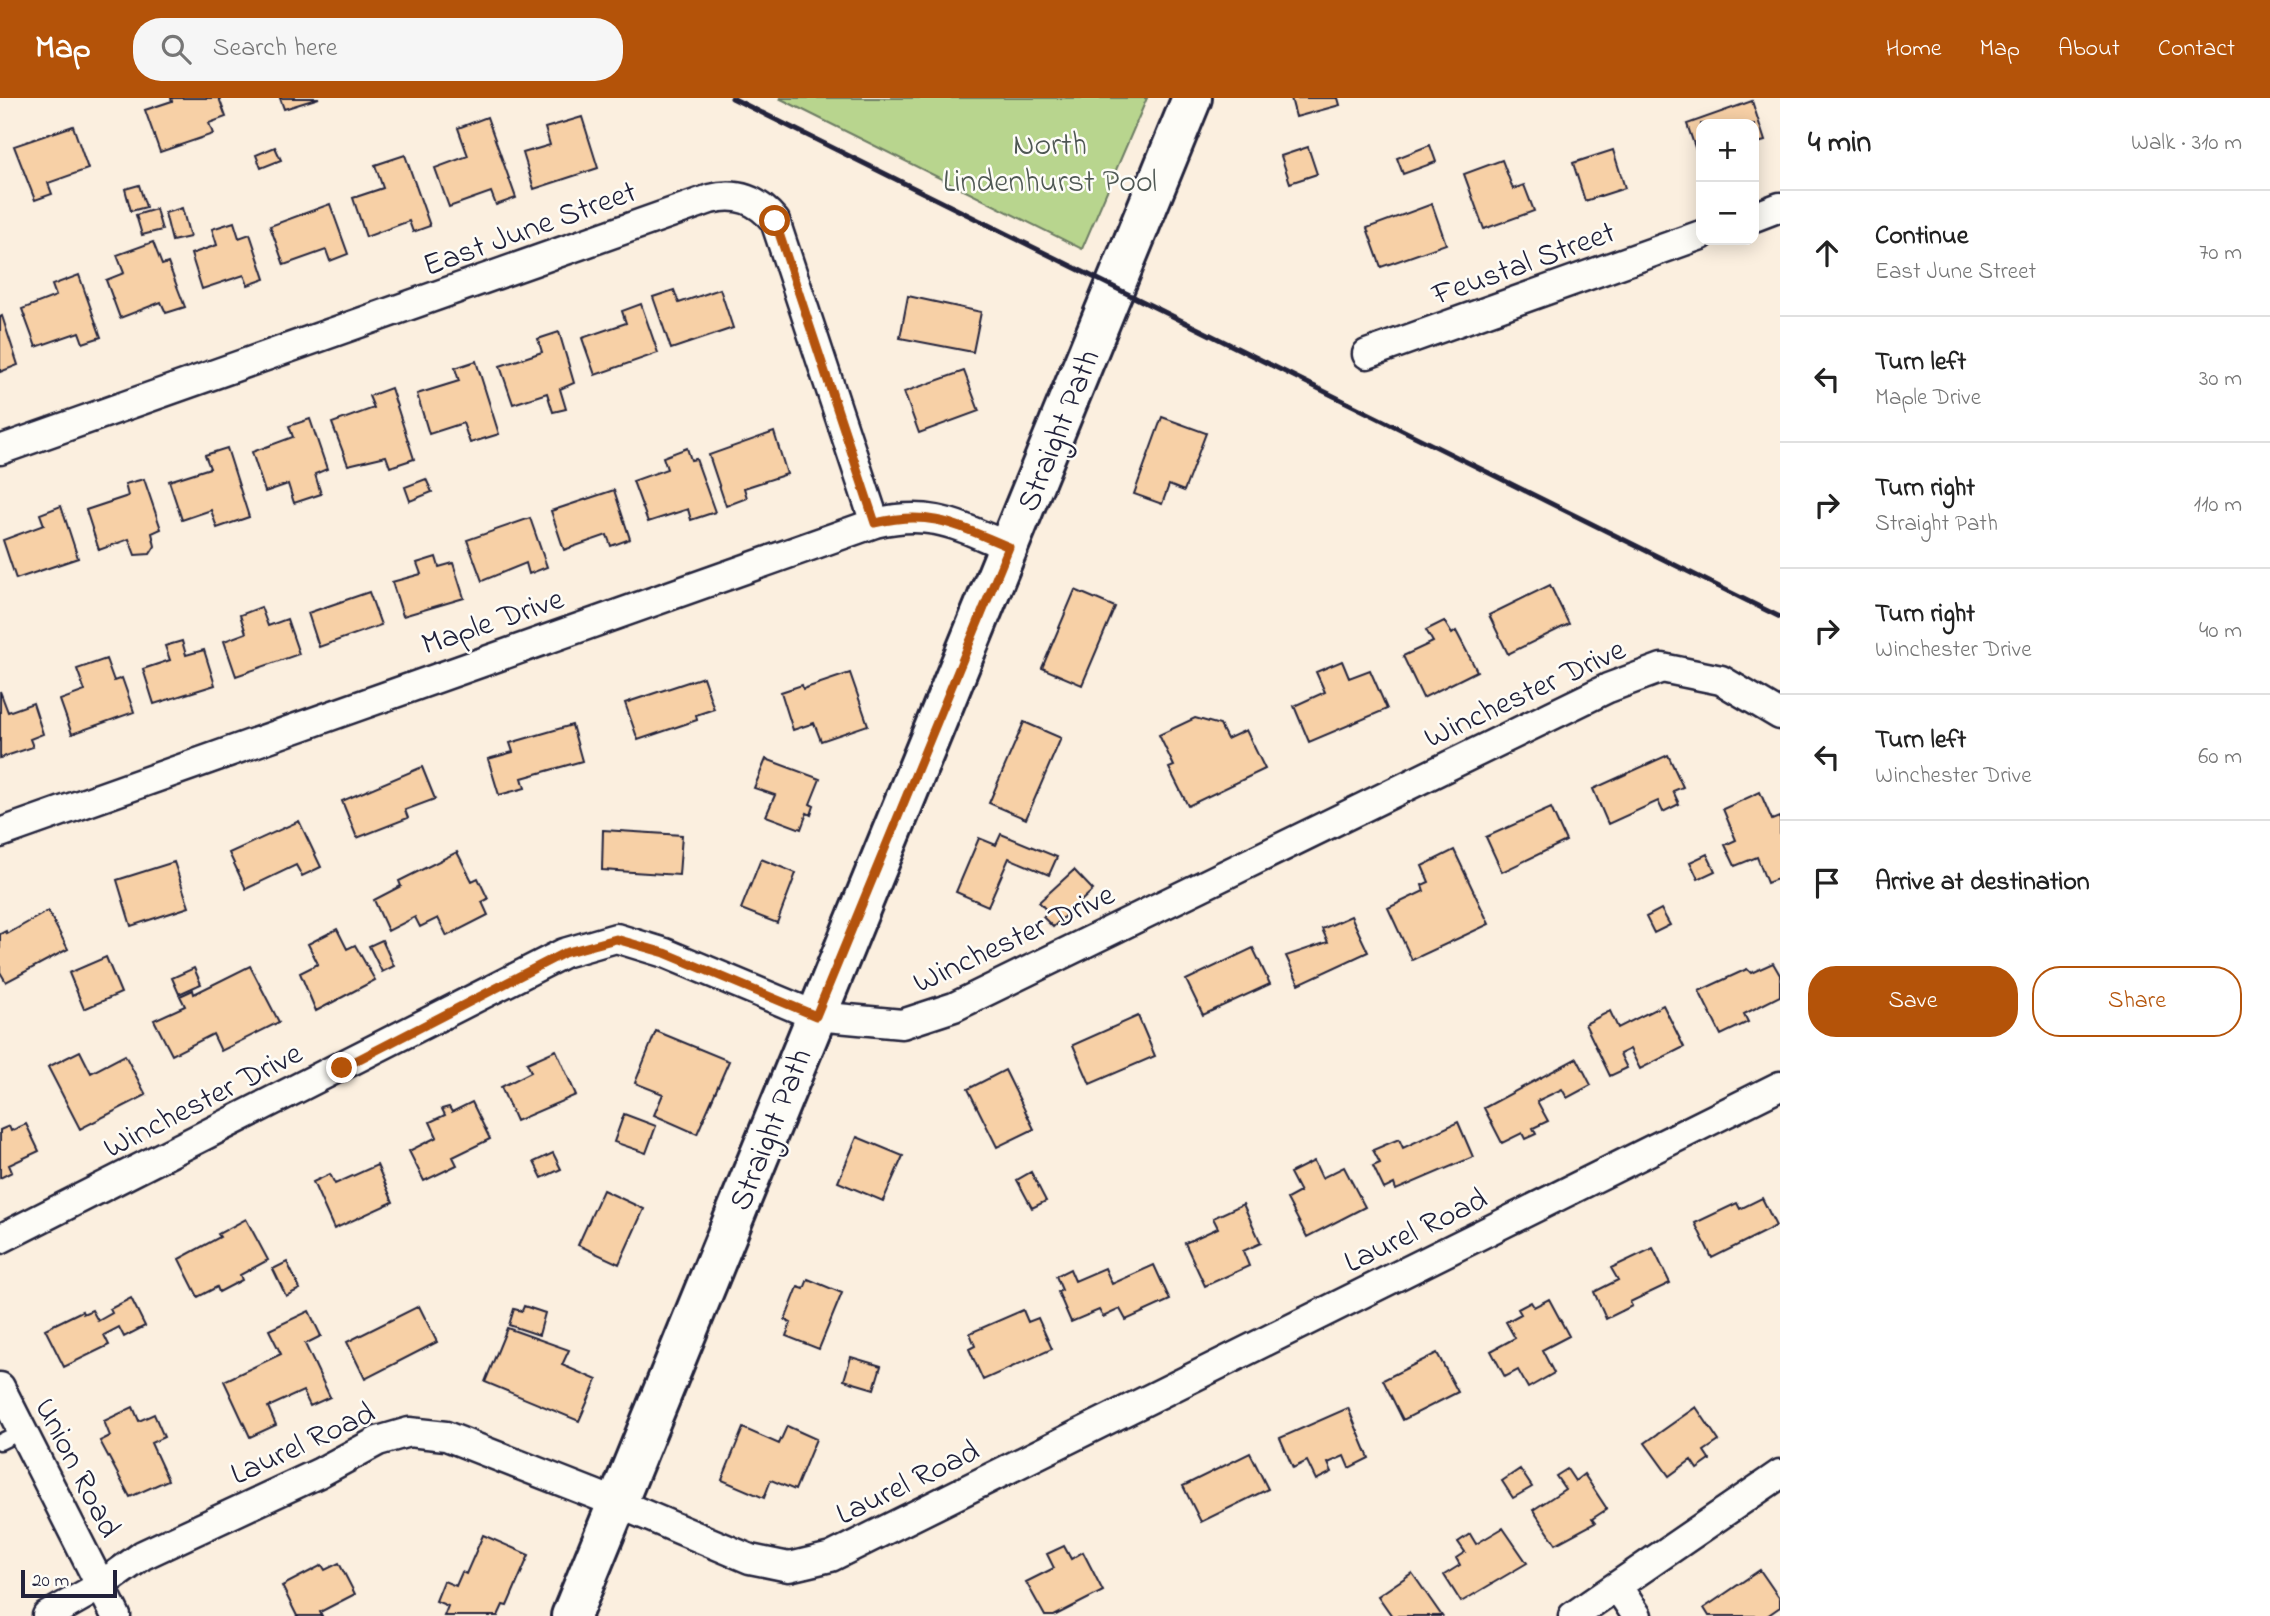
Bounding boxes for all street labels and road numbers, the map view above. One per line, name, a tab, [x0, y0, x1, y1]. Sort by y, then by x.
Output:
street label: East June Street	[417, 170, 644, 291]
street label: Feustal Street	[1425, 210, 1622, 320]
street label: Straight Path	[1006, 343, 1114, 519]
street label: Maple Drive	[416, 577, 571, 670]
street label: Winchester Drive	[1417, 628, 1635, 762]
street label: Winchester Drive	[906, 873, 1124, 1007]
street label: Winchester Drive	[96, 1031, 312, 1172]
street label: Straight Path	[718, 1042, 826, 1218]
street label: Laurel Road	[1337, 1177, 1496, 1287]
street label: Union Road	[20, 1390, 131, 1547]
street label: Laurel Road	[224, 1391, 383, 1499]
street label: Laurel Road	[829, 1429, 988, 1539]

